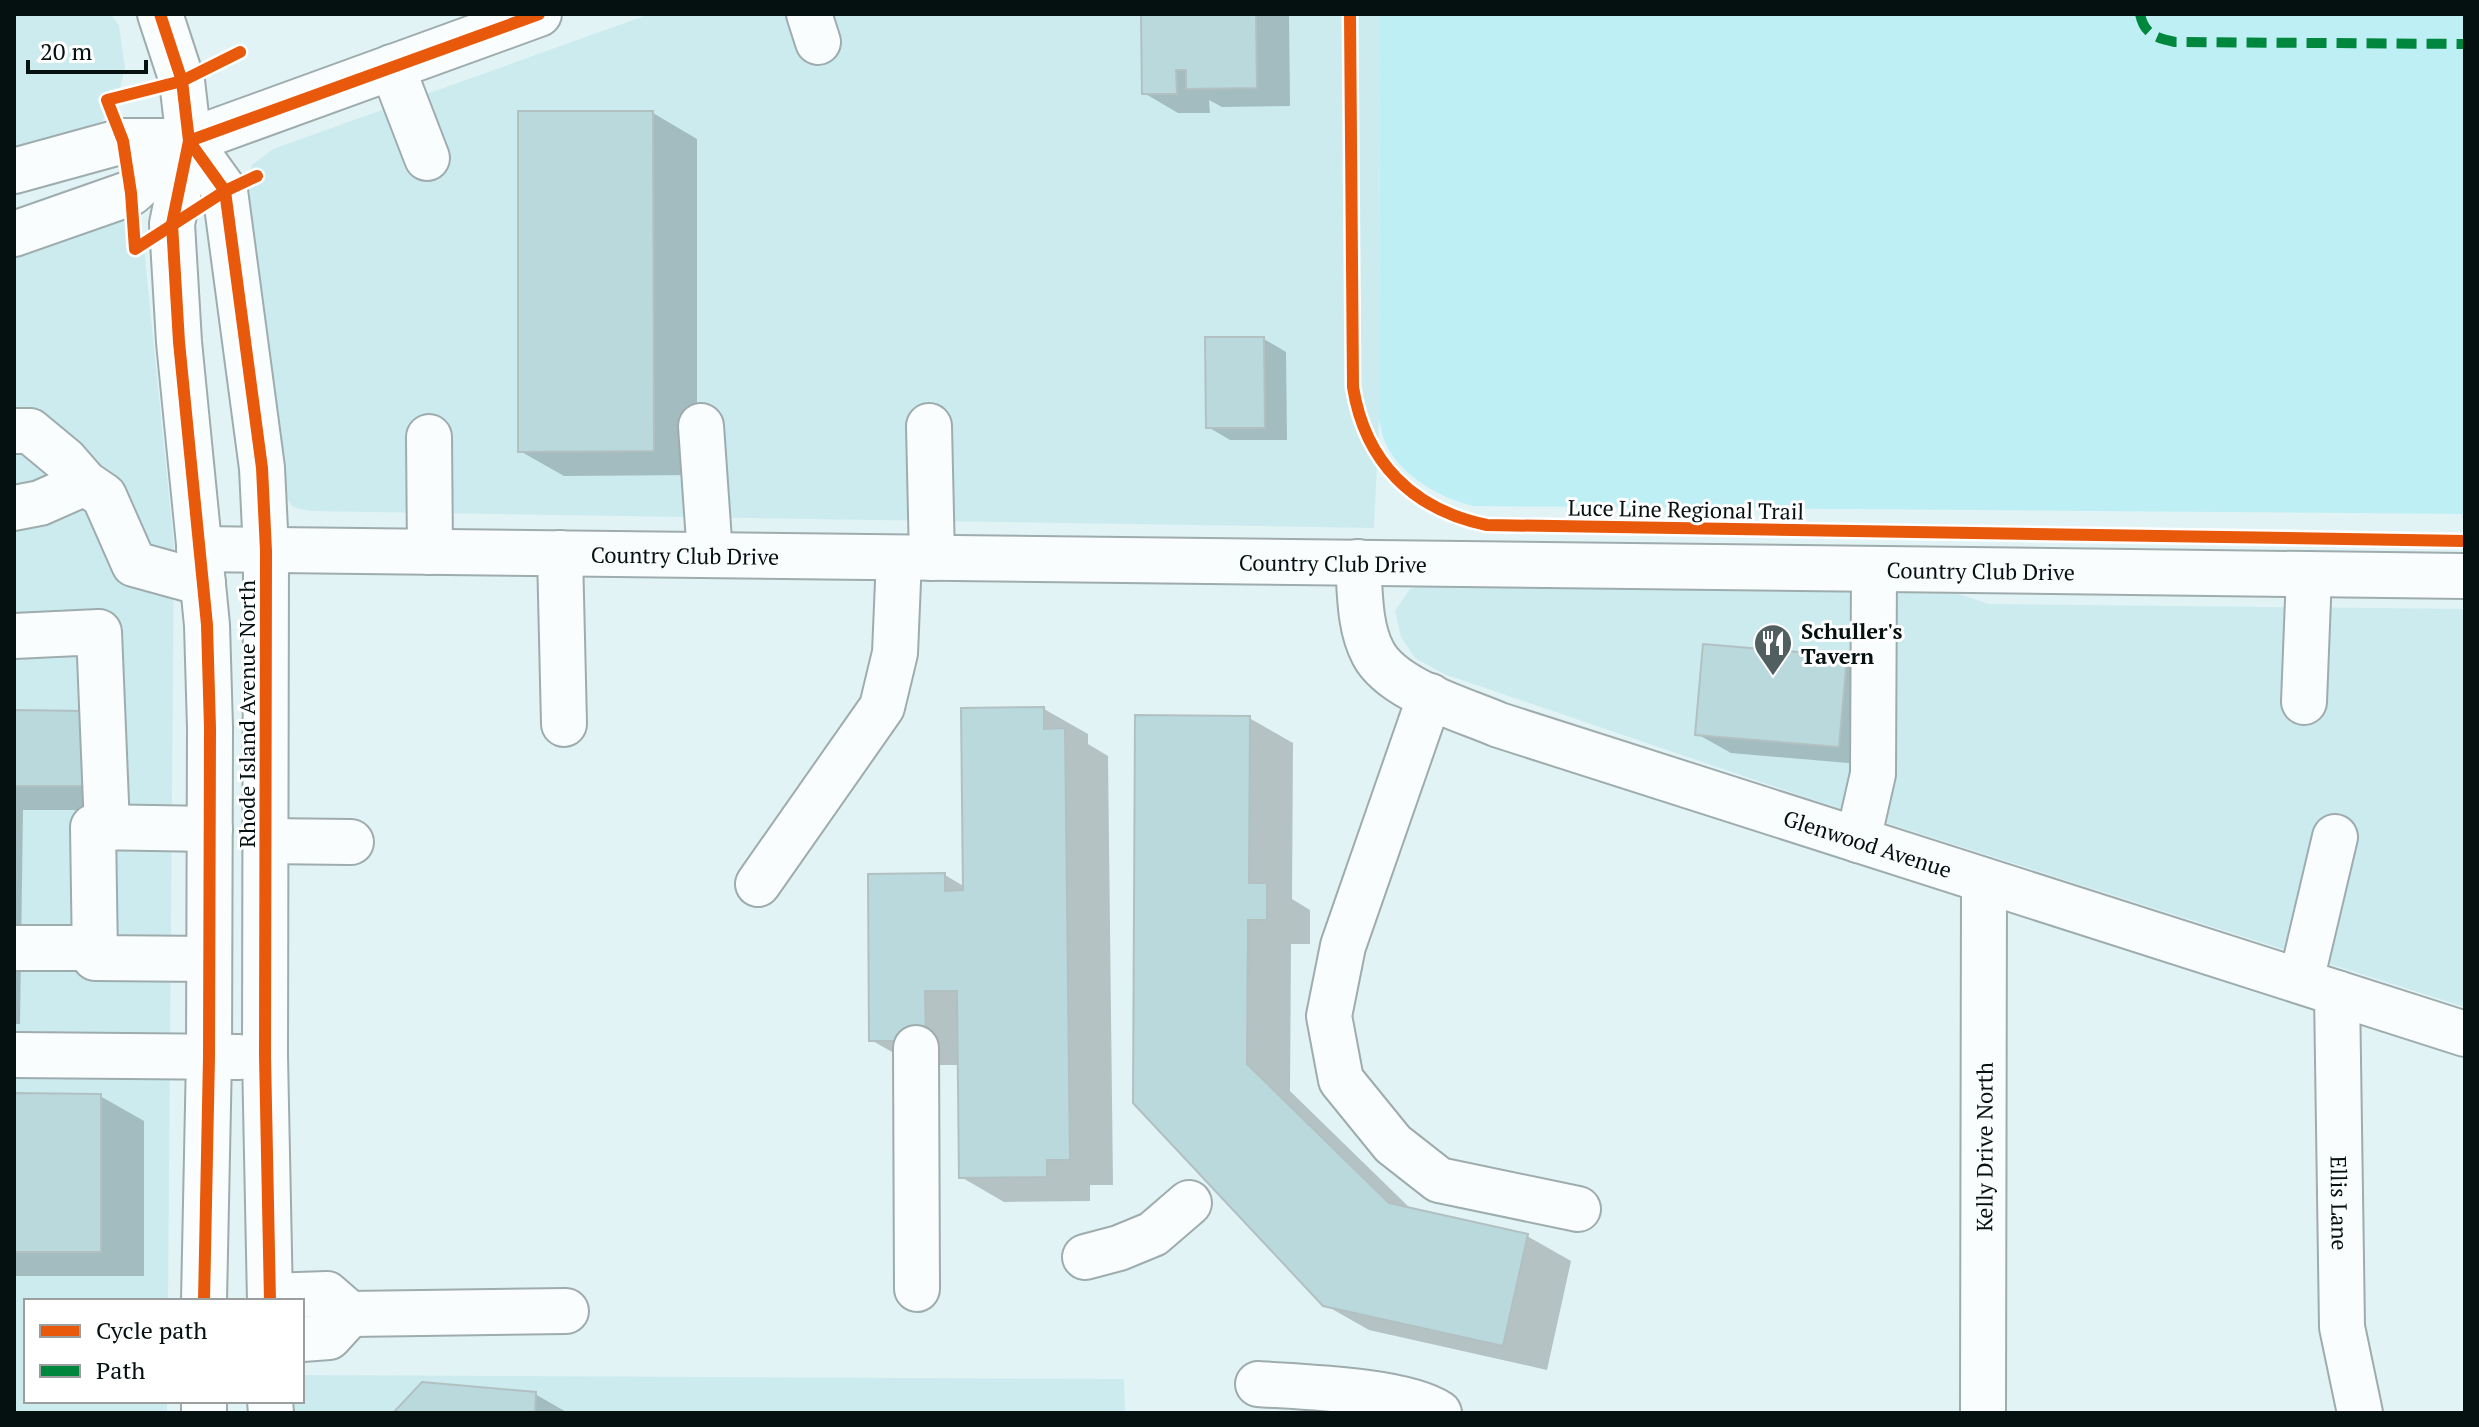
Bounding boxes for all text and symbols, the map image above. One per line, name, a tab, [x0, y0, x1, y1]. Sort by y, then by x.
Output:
scale bar	[28, 24, 146, 74]
text: 20 m	[40, 35, 92, 67]
street label: Luce Line Regional Trail	[1568, 492, 1804, 526]
street label: Country Club Drive	[591, 539, 779, 570]
street label: Country Club Drive	[1239, 547, 1427, 578]
street label: Country Club Drive	[1887, 555, 2075, 586]
street label: Rhode Island Avenue North	[232, 580, 261, 848]
place label: Schuller's Tavern	[1801, 616, 1903, 670]
restaurant icon: Schuller's Tavern	[1752, 622, 1794, 677]
street label: Glenwood Avenue	[1780, 802, 1956, 884]
street label: Kelly Drive North	[1969, 1062, 1998, 1232]
street label: Ellis Lane	[2325, 1155, 2355, 1251]
legend	[24, 1299, 304, 1403]
text: Cycle path	[96, 1314, 207, 1346]
text: Path	[96, 1354, 145, 1386]

